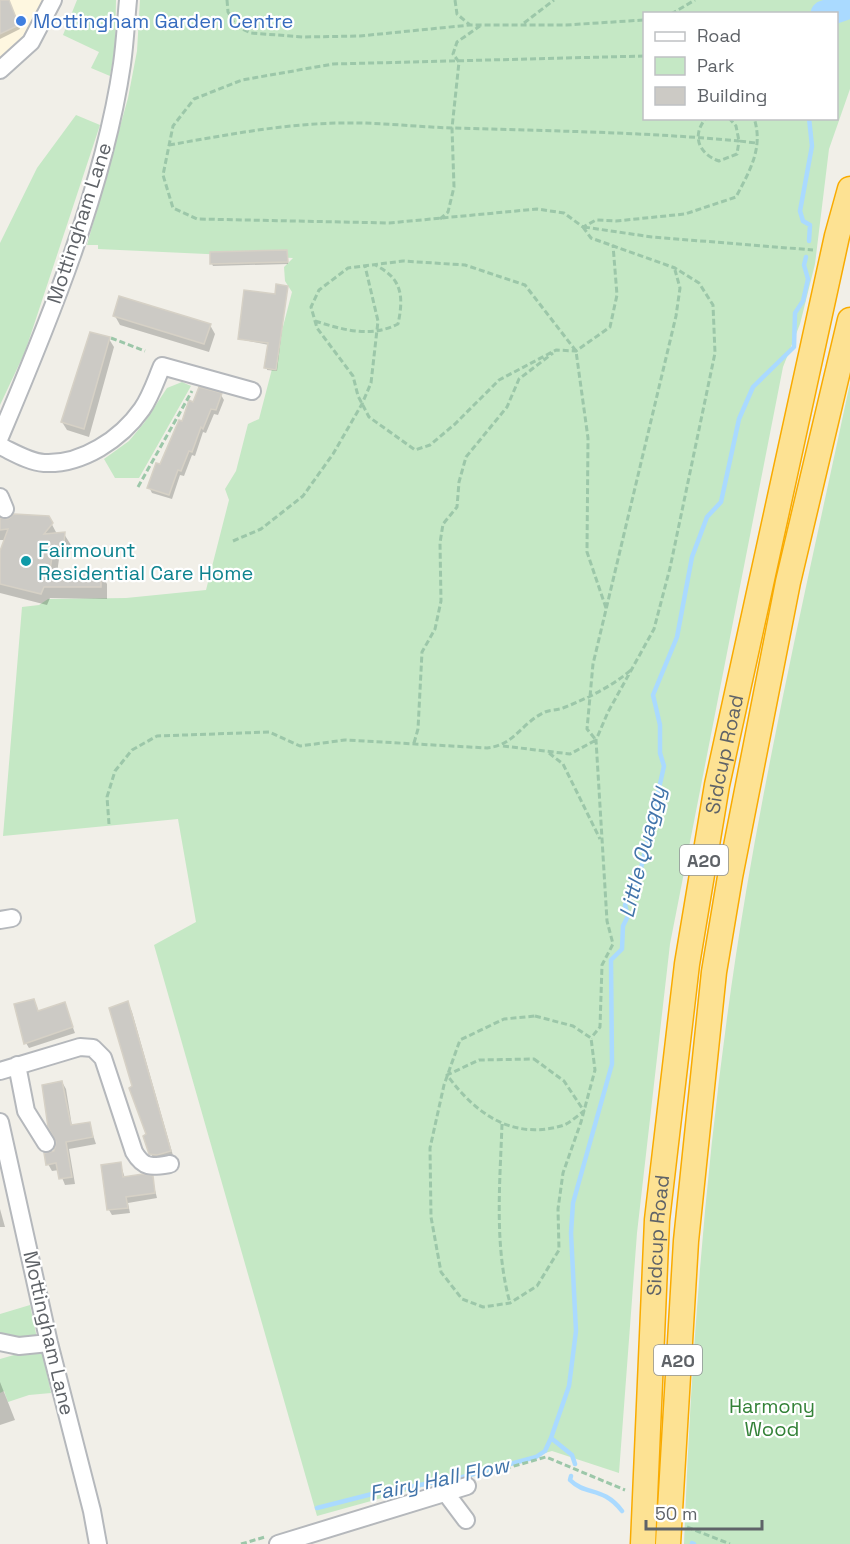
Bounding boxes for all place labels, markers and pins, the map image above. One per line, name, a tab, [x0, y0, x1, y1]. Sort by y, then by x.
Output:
place label: Mottingham Garden Centre	[33, 8, 293, 34]
marker: Mottingham Garden Centre	[14, 14, 28, 28]
place label: Fairmount Residential Care Home	[38, 537, 253, 586]
marker: Fairmount Residential Care Home	[19, 554, 33, 568]

